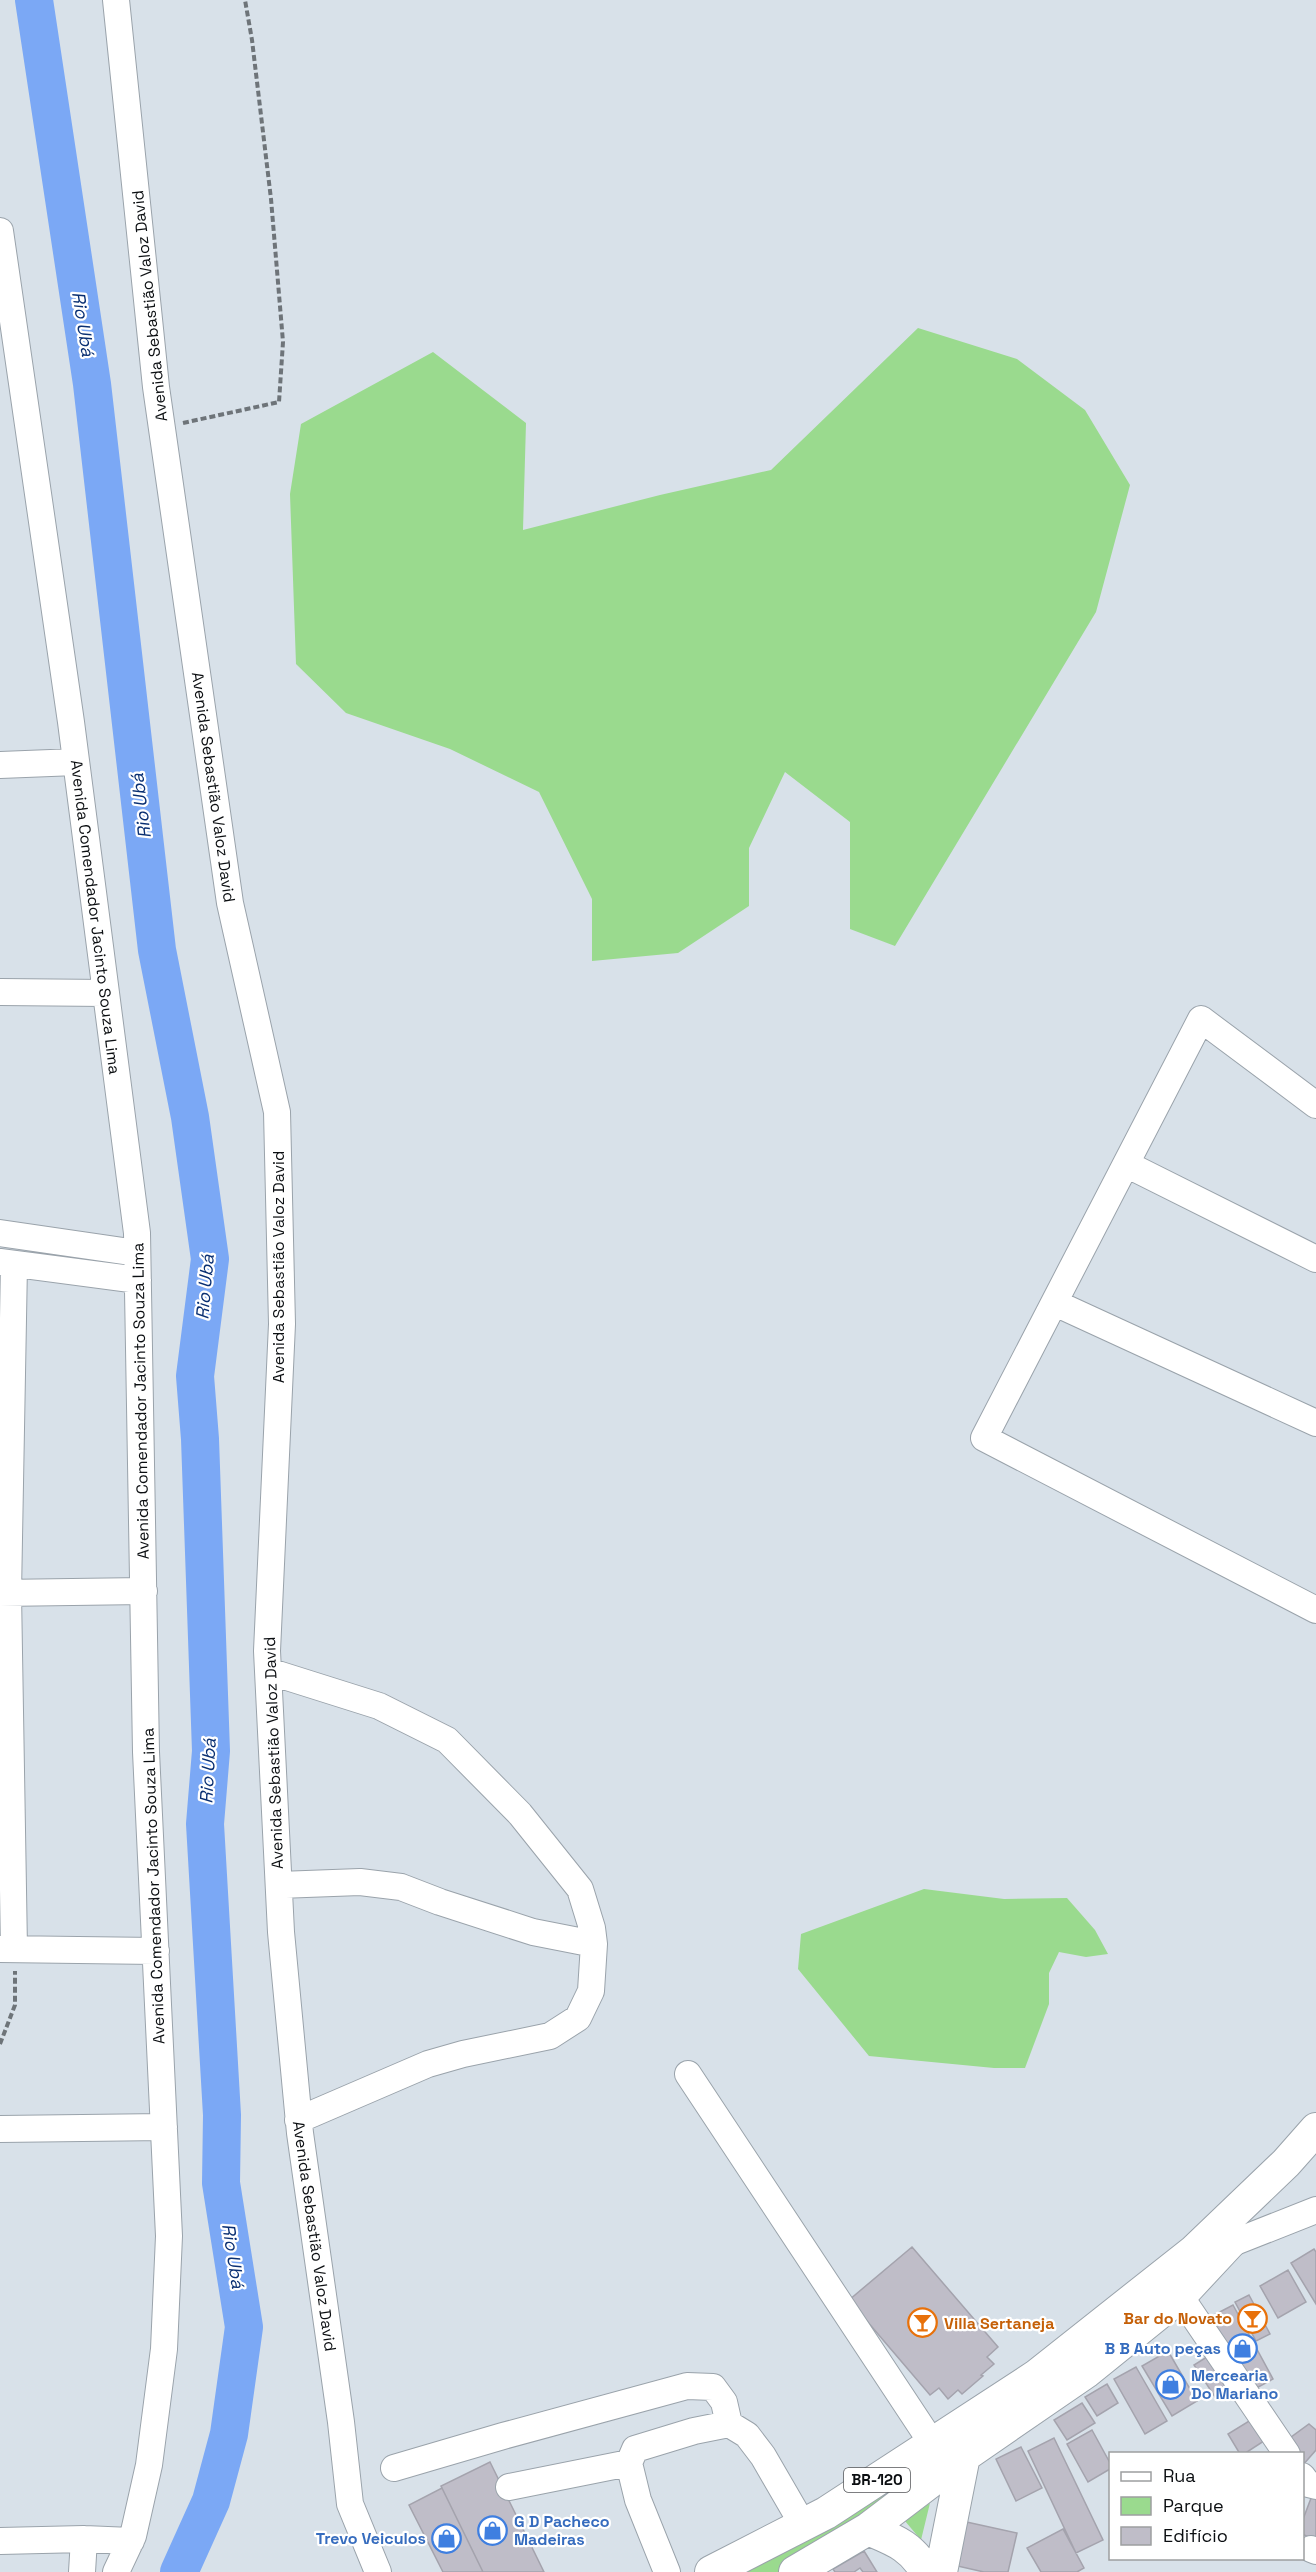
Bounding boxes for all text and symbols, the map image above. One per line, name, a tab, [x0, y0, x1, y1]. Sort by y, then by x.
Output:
street label: Avenida Sebastião Valoz David	[127, 189, 172, 423]
water label: Rio Ubá	[67, 290, 100, 359]
street label: Avenida Sebastião Valoz David	[187, 670, 240, 904]
street label: Avenida Comendador Jacinto Souza Lima	[66, 759, 125, 1075]
water label: Rio Ubá	[125, 772, 156, 840]
street label: Avenida Sebastião Valoz David	[268, 1151, 289, 1383]
street label: Avenida Comendador Jacinto Souza Lima	[127, 1243, 154, 1559]
water label: Rio Ubá	[190, 1253, 219, 1321]
street label: Avenida Sebastião Valoz David	[259, 1636, 288, 1870]
street label: Avenida Comendador Jacinto Souza Lima	[137, 1727, 170, 2045]
water label: Rio Ubá	[194, 1737, 221, 1804]
street label: Avenida Sebastião Valoz David	[288, 2119, 341, 2353]
water label: Rio Ubá	[217, 2222, 250, 2291]
bar icon: Bar do Novato	[1237, 2302, 1269, 2334]
bar icon: Villa Sertaneja	[907, 2307, 939, 2339]
place label: Bar do Novato	[1123, 2308, 1232, 2329]
place label: Villa Sertaneja	[944, 2313, 1054, 2334]
shop icon: B B Auto peças	[1226, 2332, 1258, 2364]
place label: B B Auto peças	[1105, 2338, 1221, 2359]
place label: Mercearia Do Mariano	[1191, 2365, 1279, 2404]
shop icon: Mercearia Do Mariano	[1154, 2368, 1186, 2400]
legend	[1109, 2452, 1304, 2560]
text: Rua	[1163, 2464, 1196, 2487]
road number: BR-120	[844, 2468, 910, 2492]
text: Parque	[1163, 2494, 1224, 2517]
place label: G D Pacheco Madeiras	[514, 2511, 610, 2550]
shop icon: G D Pacheco Madeiras	[477, 2514, 509, 2546]
shop icon: Trevo Veiculos	[431, 2522, 463, 2554]
text: Edifício	[1163, 2524, 1228, 2547]
place label: Trevo Veiculos	[316, 2528, 426, 2549]

